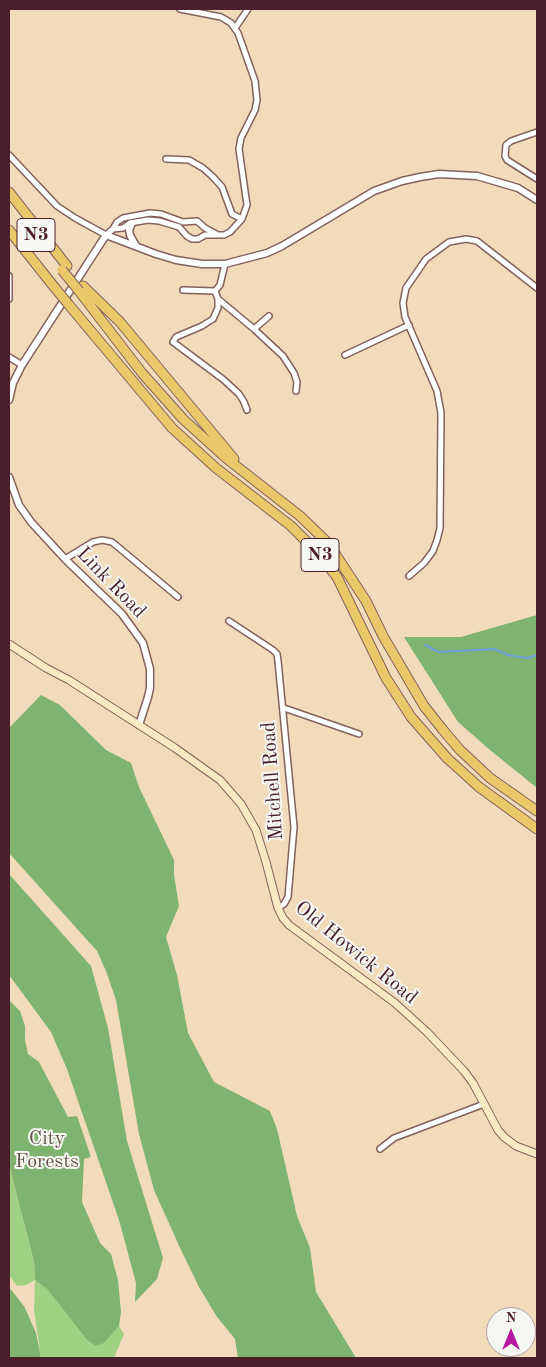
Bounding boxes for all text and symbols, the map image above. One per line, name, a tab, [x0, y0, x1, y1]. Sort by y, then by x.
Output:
road number: N3	[17, 218, 55, 252]
road number: N3	[301, 538, 339, 572]
street label: Link Road	[71, 542, 151, 624]
street label: Mitchell Road	[257, 721, 289, 841]
street label: Old Howick Road	[290, 896, 422, 1010]
park label: City Forests	[15, 1127, 79, 1174]
north arrow	[486, 1307, 536, 1357]
text: N	[506, 1311, 516, 1325]

